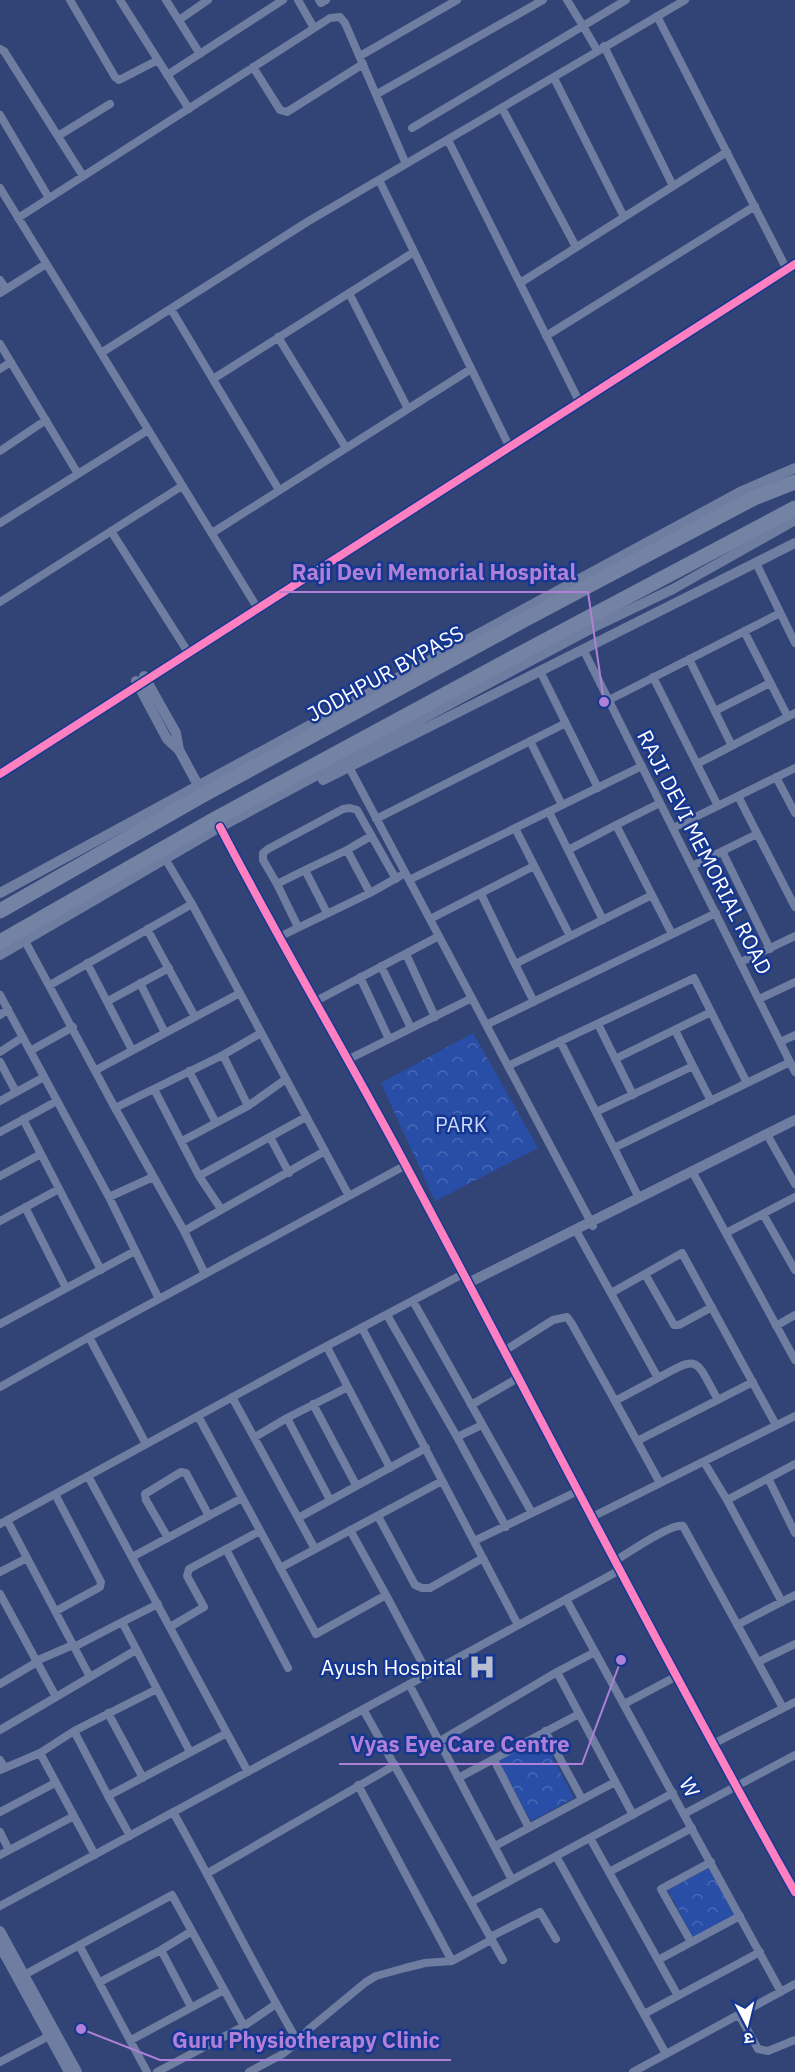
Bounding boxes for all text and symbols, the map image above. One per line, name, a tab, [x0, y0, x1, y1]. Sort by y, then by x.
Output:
callout: Raji Devi Memorial Hospital	[279, 552, 588, 592]
text: Raji Devi Memorial Hospital	[292, 557, 577, 586]
street label: JODHPUR BYPASS	[302, 618, 468, 728]
street label: RAJI DEVI MEMORIAL ROAD	[631, 725, 779, 979]
park label: PARK	[435, 1110, 487, 1138]
hospital icon: Ayush Hospital	[467, 1652, 497, 1682]
place label: Ayush Hospital	[321, 1653, 462, 1681]
callout: Vyas Eye Care Centre	[339, 1724, 582, 1764]
text: Vyas Eye Care Centre	[350, 1729, 570, 1758]
street label: W	[673, 1772, 707, 1802]
north arrow	[717, 1994, 777, 2054]
callout: Guru Physiotherapy Clinic	[160, 2020, 451, 2060]
text: Guru Physiotherapy Clinic	[172, 2025, 440, 2054]
text: उ	[742, 2028, 755, 2049]

